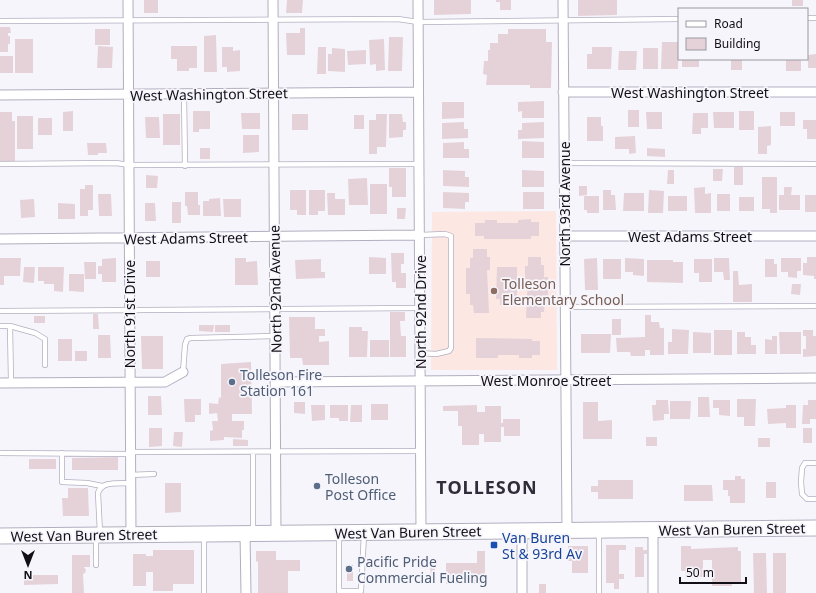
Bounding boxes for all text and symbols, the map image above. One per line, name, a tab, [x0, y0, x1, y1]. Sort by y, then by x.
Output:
legend	[678, 8, 808, 60]
text: Road	[714, 15, 743, 32]
text: Building	[714, 35, 761, 52]
street label: West Washington Street	[130, 83, 288, 105]
street label: West Washington Street	[611, 83, 769, 102]
street label: North 93rd Avenue	[555, 141, 574, 267]
street label: North 92nd Avenue	[264, 225, 286, 353]
street label: West Adams Street	[124, 227, 248, 249]
street label: West Adams Street	[628, 227, 752, 246]
street label: North 92nd Drive	[411, 255, 430, 369]
street label: North 91st Drive	[120, 260, 139, 368]
place label: Tolleson Elementary School	[502, 274, 624, 309]
marker: Tolleson Elementary School	[489, 286, 499, 296]
place label: Tolleson Fire Station 161	[240, 365, 322, 400]
street label: West Monroe Street	[481, 371, 611, 390]
marker: Tolleson Fire Station 161	[227, 377, 237, 387]
place label: Tolleson Post Office	[325, 469, 396, 504]
district label: TOLLESON	[436, 475, 538, 499]
marker: Tolleson Post Office	[312, 481, 322, 491]
street label: West Van Buren Street	[658, 518, 806, 540]
street label: West Van Buren Street	[334, 521, 482, 543]
street label: West Van Buren Street	[10, 524, 158, 546]
place label: Van Buren St & 93rd Av	[502, 528, 583, 563]
marker: Van Buren St & 93rd Av	[489, 540, 499, 550]
north arrow	[8, 545, 48, 585]
place label: Pacific Pride Commercial Fueling	[357, 552, 488, 587]
scale bar	[680, 559, 746, 585]
marker: Pacific Pride Commercial Fueling	[344, 564, 354, 574]
text: 50 m	[686, 564, 714, 581]
text: N	[24, 568, 32, 583]

